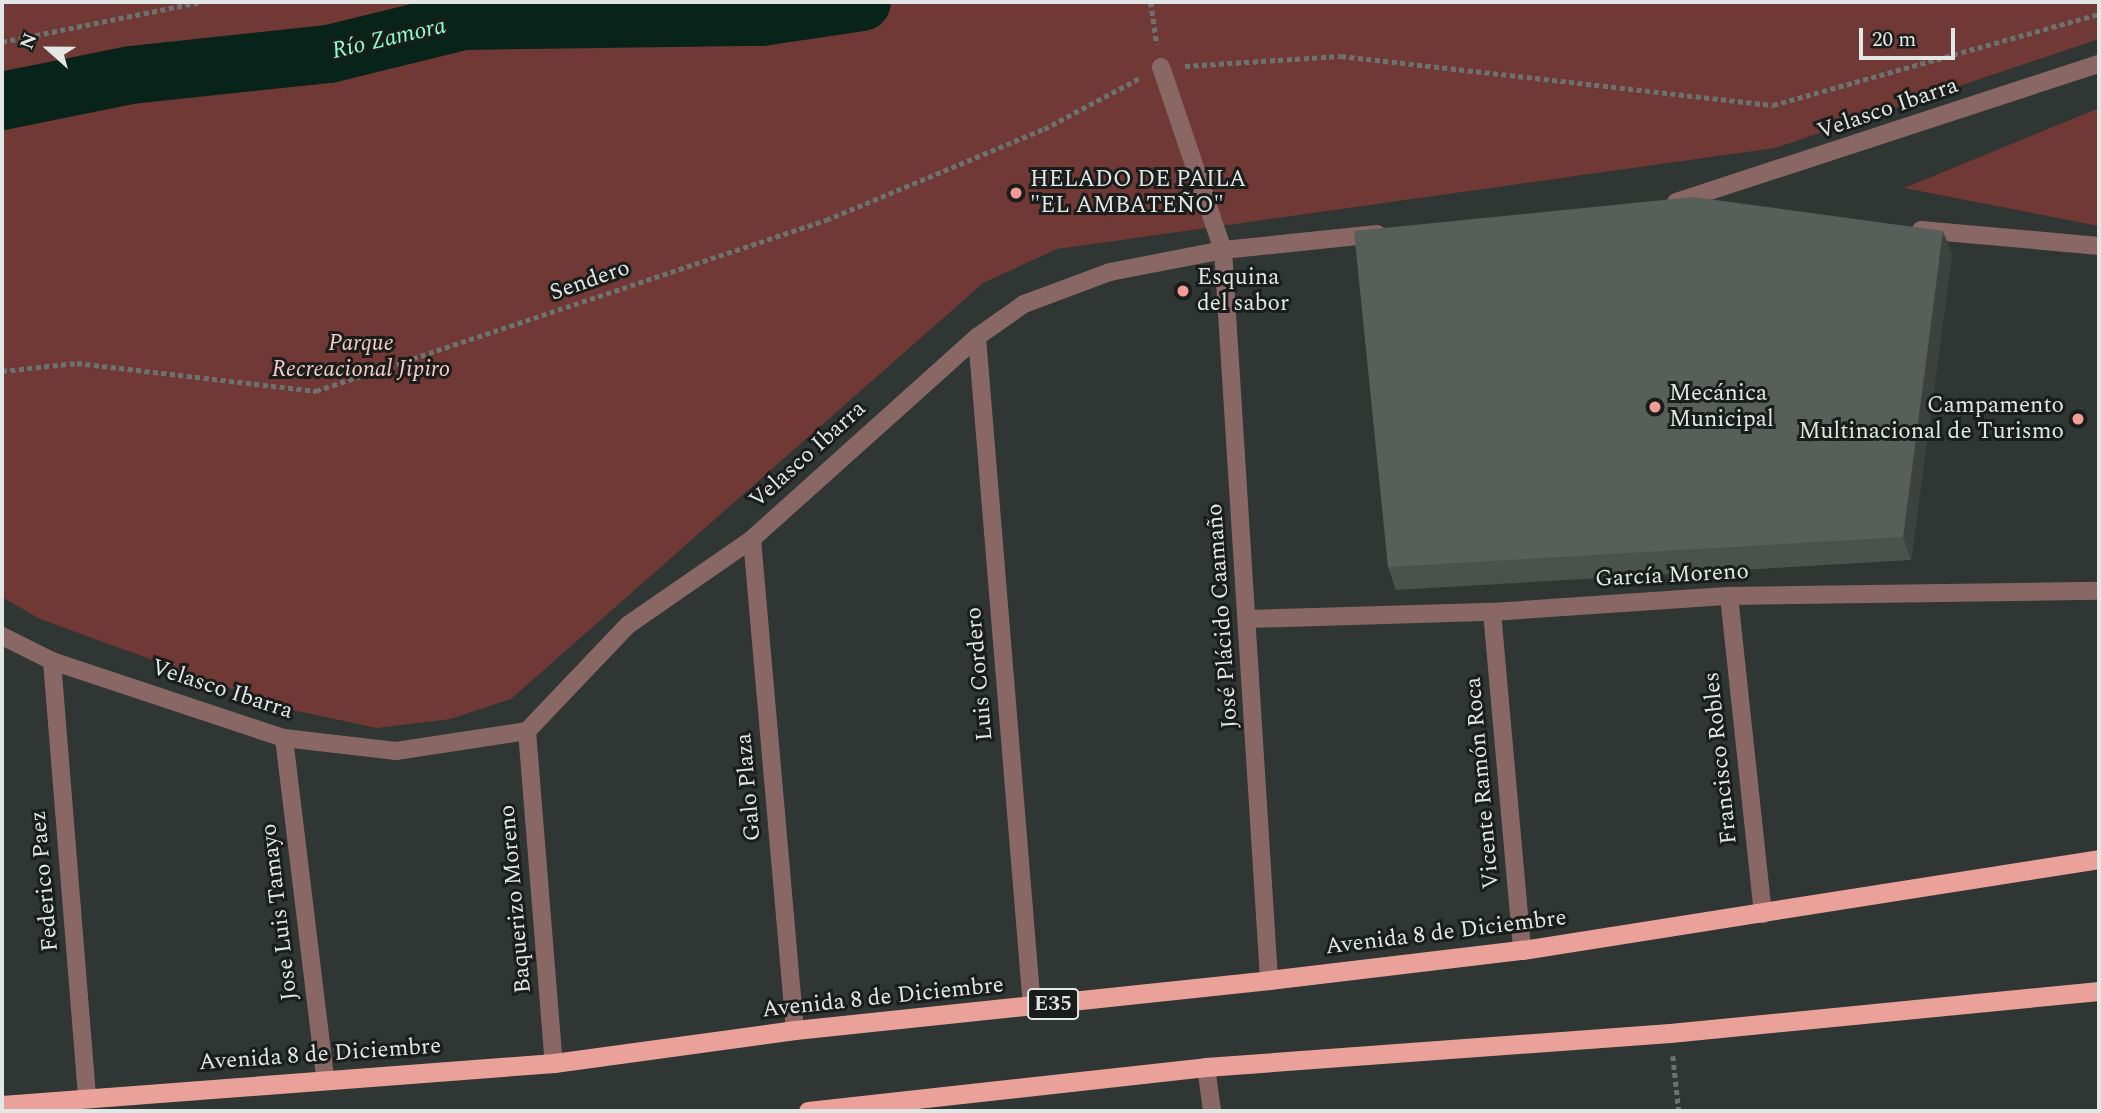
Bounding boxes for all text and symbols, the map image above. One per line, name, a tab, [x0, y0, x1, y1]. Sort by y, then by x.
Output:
water label: Río Zamora	[329, 12, 449, 66]
north arrow	[14, 14, 84, 84]
scale bar	[1863, 14, 1959, 58]
text: 20 m	[1872, 24, 1916, 56]
text: N	[13, 29, 45, 54]
street label: Velasco Ibarra	[1814, 72, 1962, 146]
place label: HELADO DE PAILA "EL AMBATEÑO"	[1030, 166, 1246, 220]
marker: HELADO DE PAILA "EL AMBATEÑO"	[1008, 185, 1024, 201]
street label: Sendero	[546, 254, 634, 308]
place label: Esquina del sabor	[1197, 264, 1289, 318]
marker: Esquina del sabor	[1175, 283, 1191, 299]
park label: Parque Recreacional Jipiro	[272, 330, 450, 384]
place label: Mecánica Municipal	[1669, 380, 1774, 434]
place label: Campamento Multinacional de Turismo	[1798, 392, 2064, 446]
street label: Velasco Ibarra	[744, 396, 872, 514]
marker: Mecánica Municipal	[1647, 399, 1663, 415]
marker: Campamento Multinacional de Turismo	[2070, 411, 2086, 427]
street label: José Plácido Caamaño	[1201, 503, 1245, 729]
street label: García Moreno	[1594, 558, 1750, 594]
street label: Luis Cordero	[960, 606, 1000, 742]
street label: Velasco Ibarra	[148, 654, 296, 726]
street label: Francisco Robles	[1698, 671, 1744, 845]
street label: Vicente Ramón Roca	[1460, 676, 1506, 890]
street label: Galo Plaza	[731, 732, 767, 842]
street label: Baquerizo Moreno	[494, 804, 538, 994]
street label: Federico Paez	[25, 809, 65, 953]
street label: Jose Luis Tamayo	[255, 822, 305, 1002]
street label: Avenida 8 de Diciembre	[1324, 905, 1568, 961]
street label: Avenida 8 de Diciembre	[761, 972, 1005, 1024]
road number: E35	[1027, 986, 1079, 1021]
street label: Avenida 8 de Diciembre	[198, 1033, 442, 1077]

